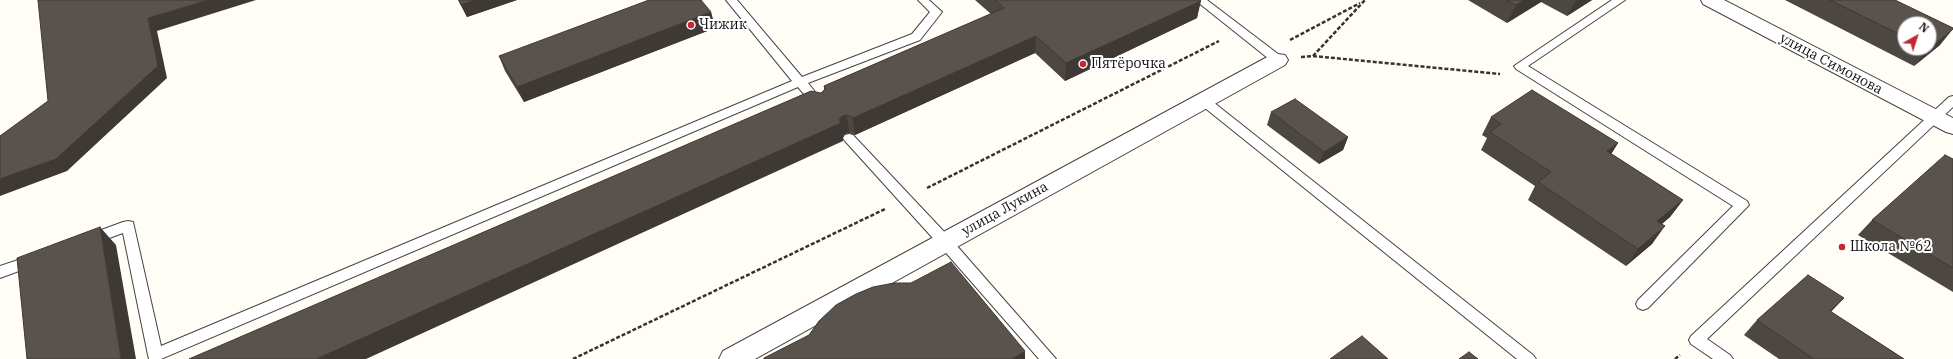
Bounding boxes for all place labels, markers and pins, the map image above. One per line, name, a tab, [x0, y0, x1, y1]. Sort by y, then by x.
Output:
place label: Чижик	[699, 17, 747, 33]
marker: Чижик	[686, 20, 696, 30]
place label: Пятёрочка	[1091, 56, 1166, 72]
marker: Пятёрочка	[1078, 59, 1088, 69]
place label: Школа №62	[1850, 239, 1932, 255]
marker: Школа №62	[1837, 242, 1847, 252]

